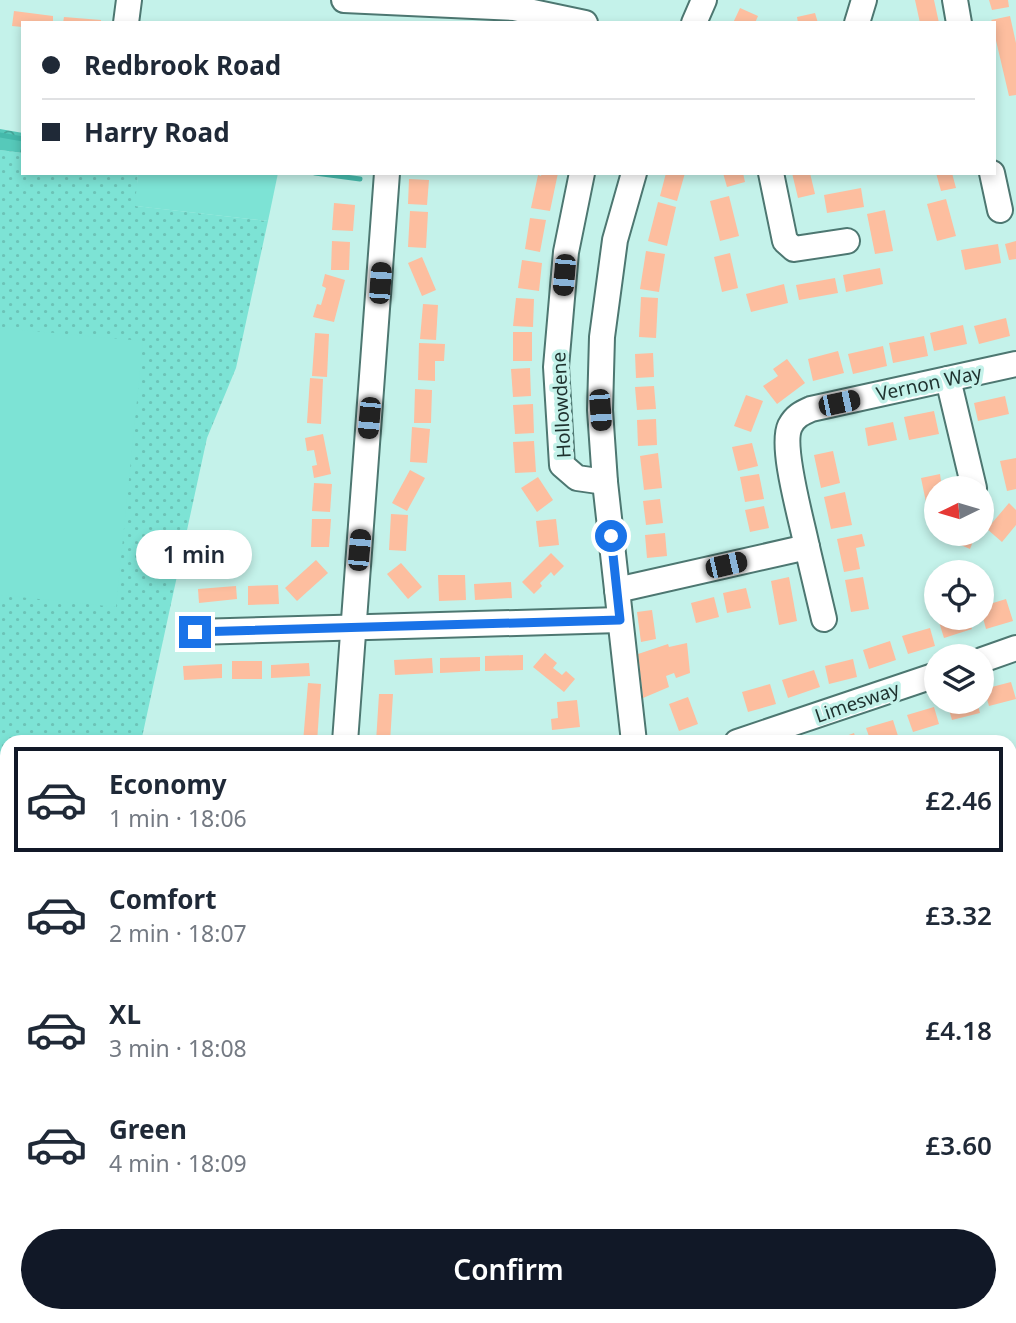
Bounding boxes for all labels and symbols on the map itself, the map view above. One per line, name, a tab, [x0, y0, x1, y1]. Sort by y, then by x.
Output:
car	[552, 253, 577, 297]
car	[369, 261, 392, 305]
street label: Hollowdene	[545, 351, 577, 459]
street label: Vernon Way	[874, 359, 984, 407]
car	[589, 388, 612, 432]
car	[817, 388, 862, 418]
car	[357, 396, 382, 440]
north arrow	[924, 476, 994, 546]
route start	[595, 520, 627, 552]
car	[347, 528, 372, 572]
callout: 1 min	[137, 530, 253, 580]
car	[704, 550, 749, 580]
route end	[179, 616, 211, 648]
street label: Limesway	[811, 675, 903, 729]

